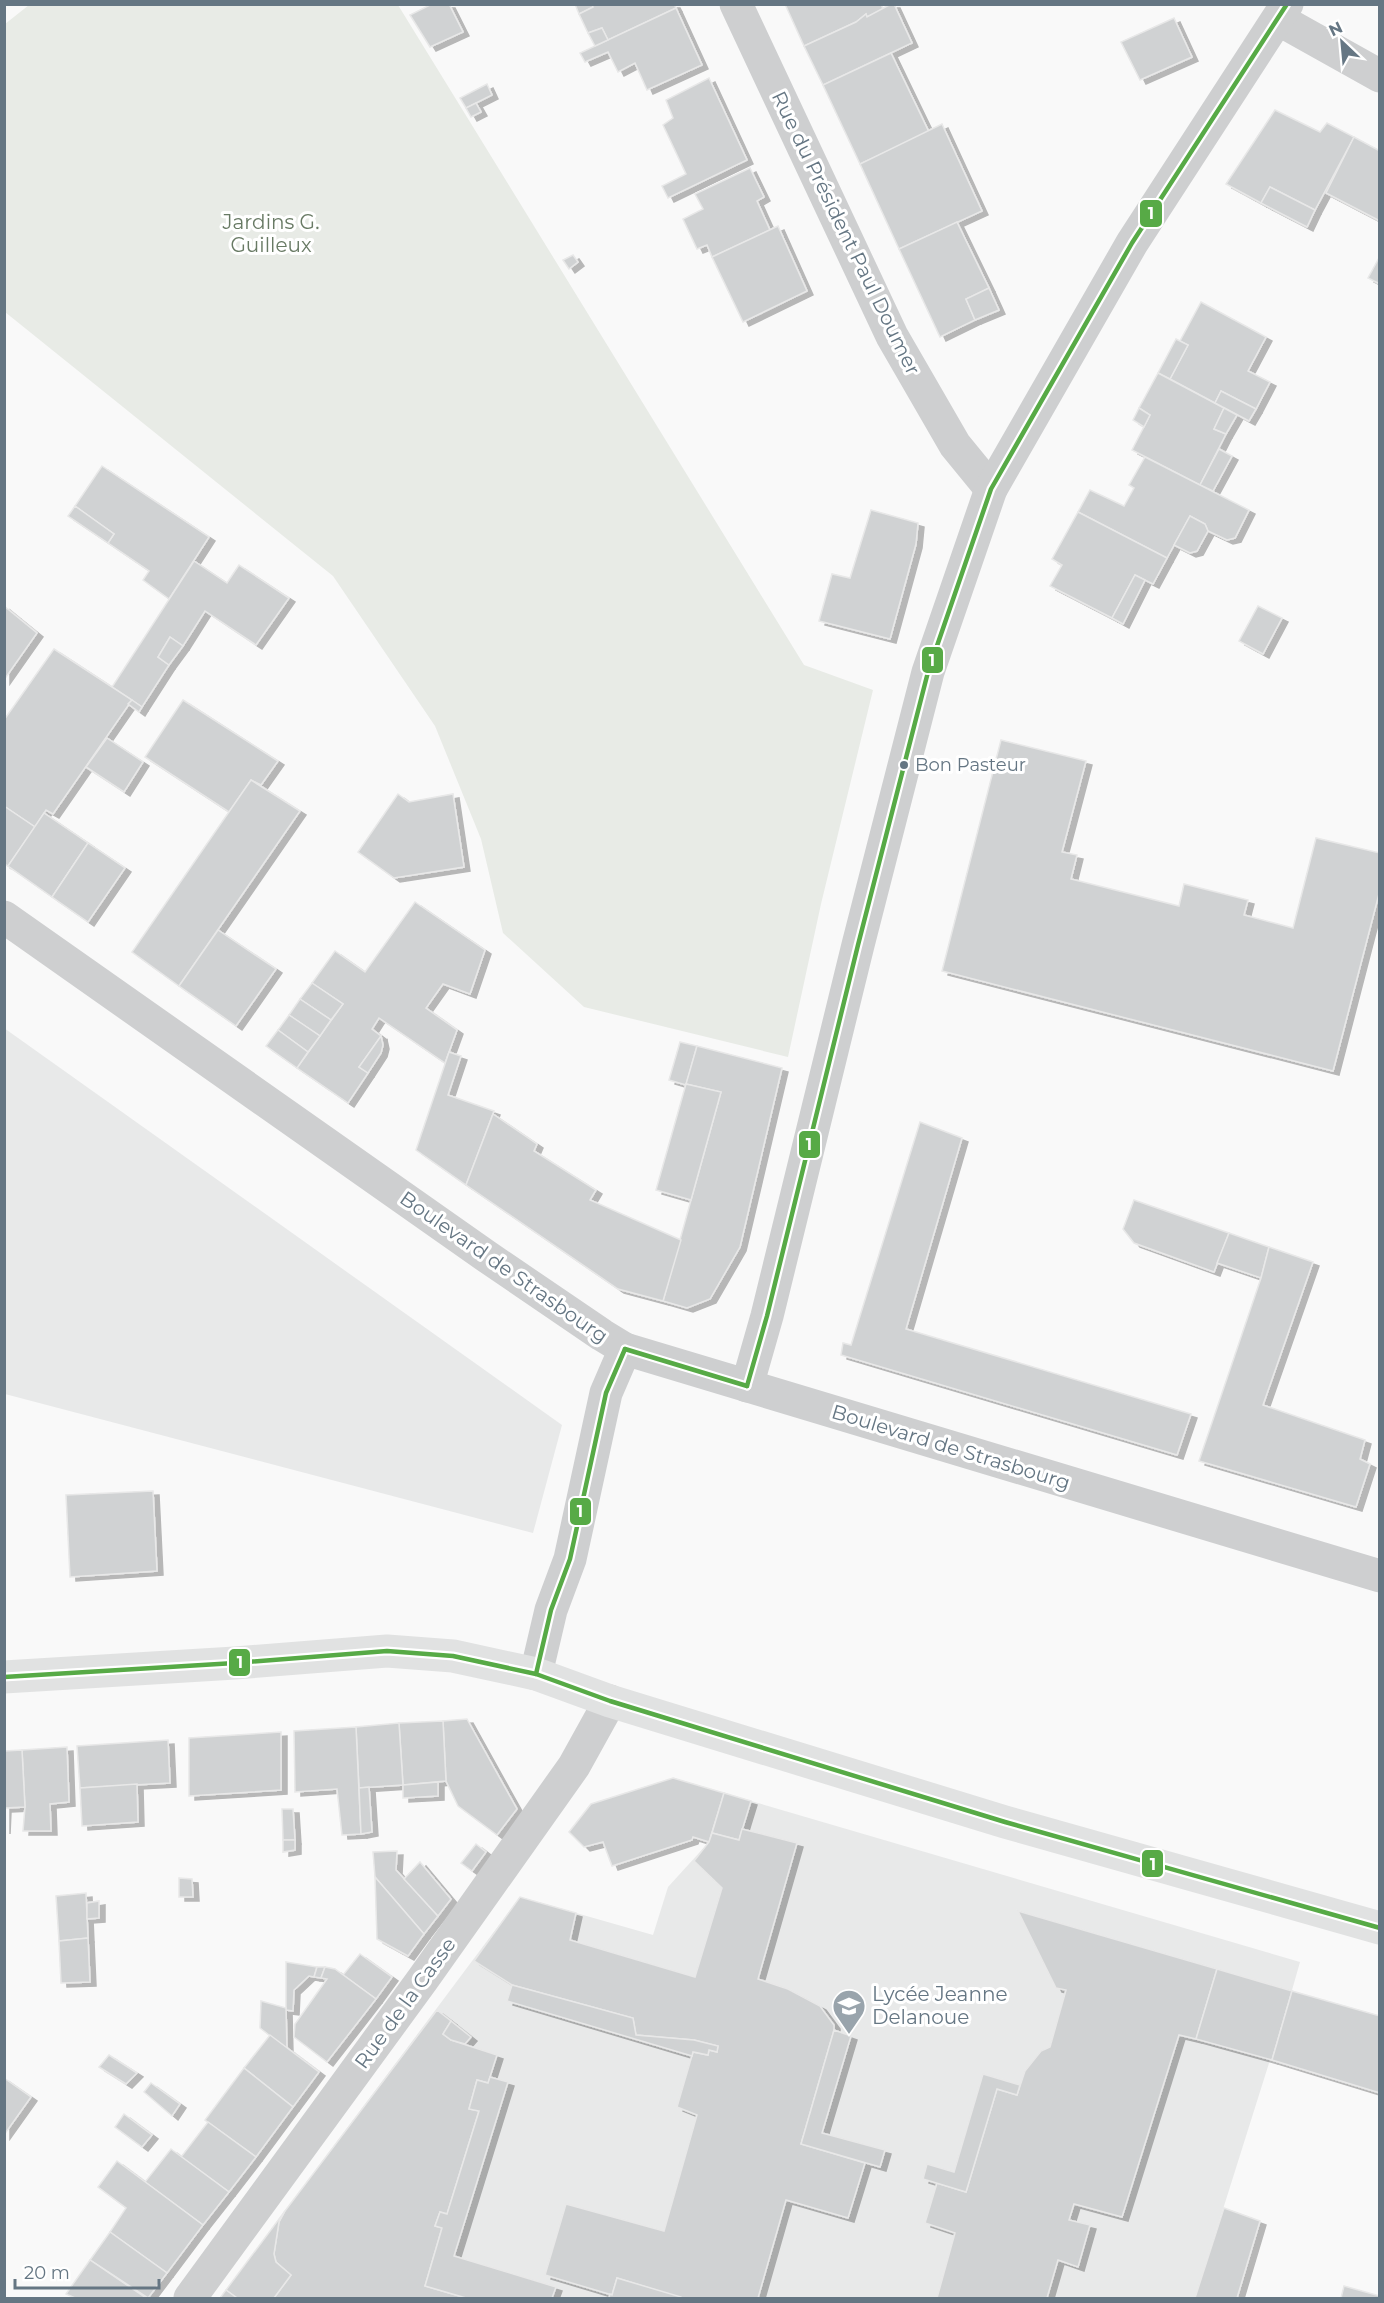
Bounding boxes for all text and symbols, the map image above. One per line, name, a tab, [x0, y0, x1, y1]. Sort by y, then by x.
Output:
north arrow	[1312, 12, 1372, 72]
text: N	[1326, 18, 1346, 40]
street label: Rue du Président Paul Doumer	[767, 87, 925, 379]
line badge: 1	[1139, 199, 1163, 228]
text: 1	[1148, 204, 1154, 223]
park label: Jardins G. Guilleux	[222, 210, 319, 257]
line badge: 1	[921, 646, 944, 674]
text: 1	[929, 651, 935, 670]
place label: Bon Pasteur	[915, 754, 1026, 776]
marker: Bon Pasteur	[898, 759, 910, 771]
line badge: 1	[798, 1130, 821, 1159]
text: 1	[806, 1135, 812, 1154]
street label: Boulevard de Strasbourg	[395, 1186, 613, 1348]
street label: Boulevard de Strasbourg	[829, 1399, 1073, 1495]
line badge: 1	[569, 1497, 592, 1526]
text: 1	[577, 1502, 583, 1521]
line badge: 1	[228, 1648, 251, 1677]
text: 1	[237, 1653, 243, 1672]
line badge: 1	[1141, 1849, 1164, 1878]
text: 1	[1150, 1855, 1156, 1874]
street label: Rue de la Casse	[349, 1933, 461, 2073]
place label: Lycée Jeanne Delanoue	[872, 1982, 1008, 2029]
school or university icon: Lycée Jeanne Delanoue	[831, 1988, 867, 2035]
scale bar	[15, 2252, 159, 2290]
text: 20 m	[24, 2262, 70, 2284]

